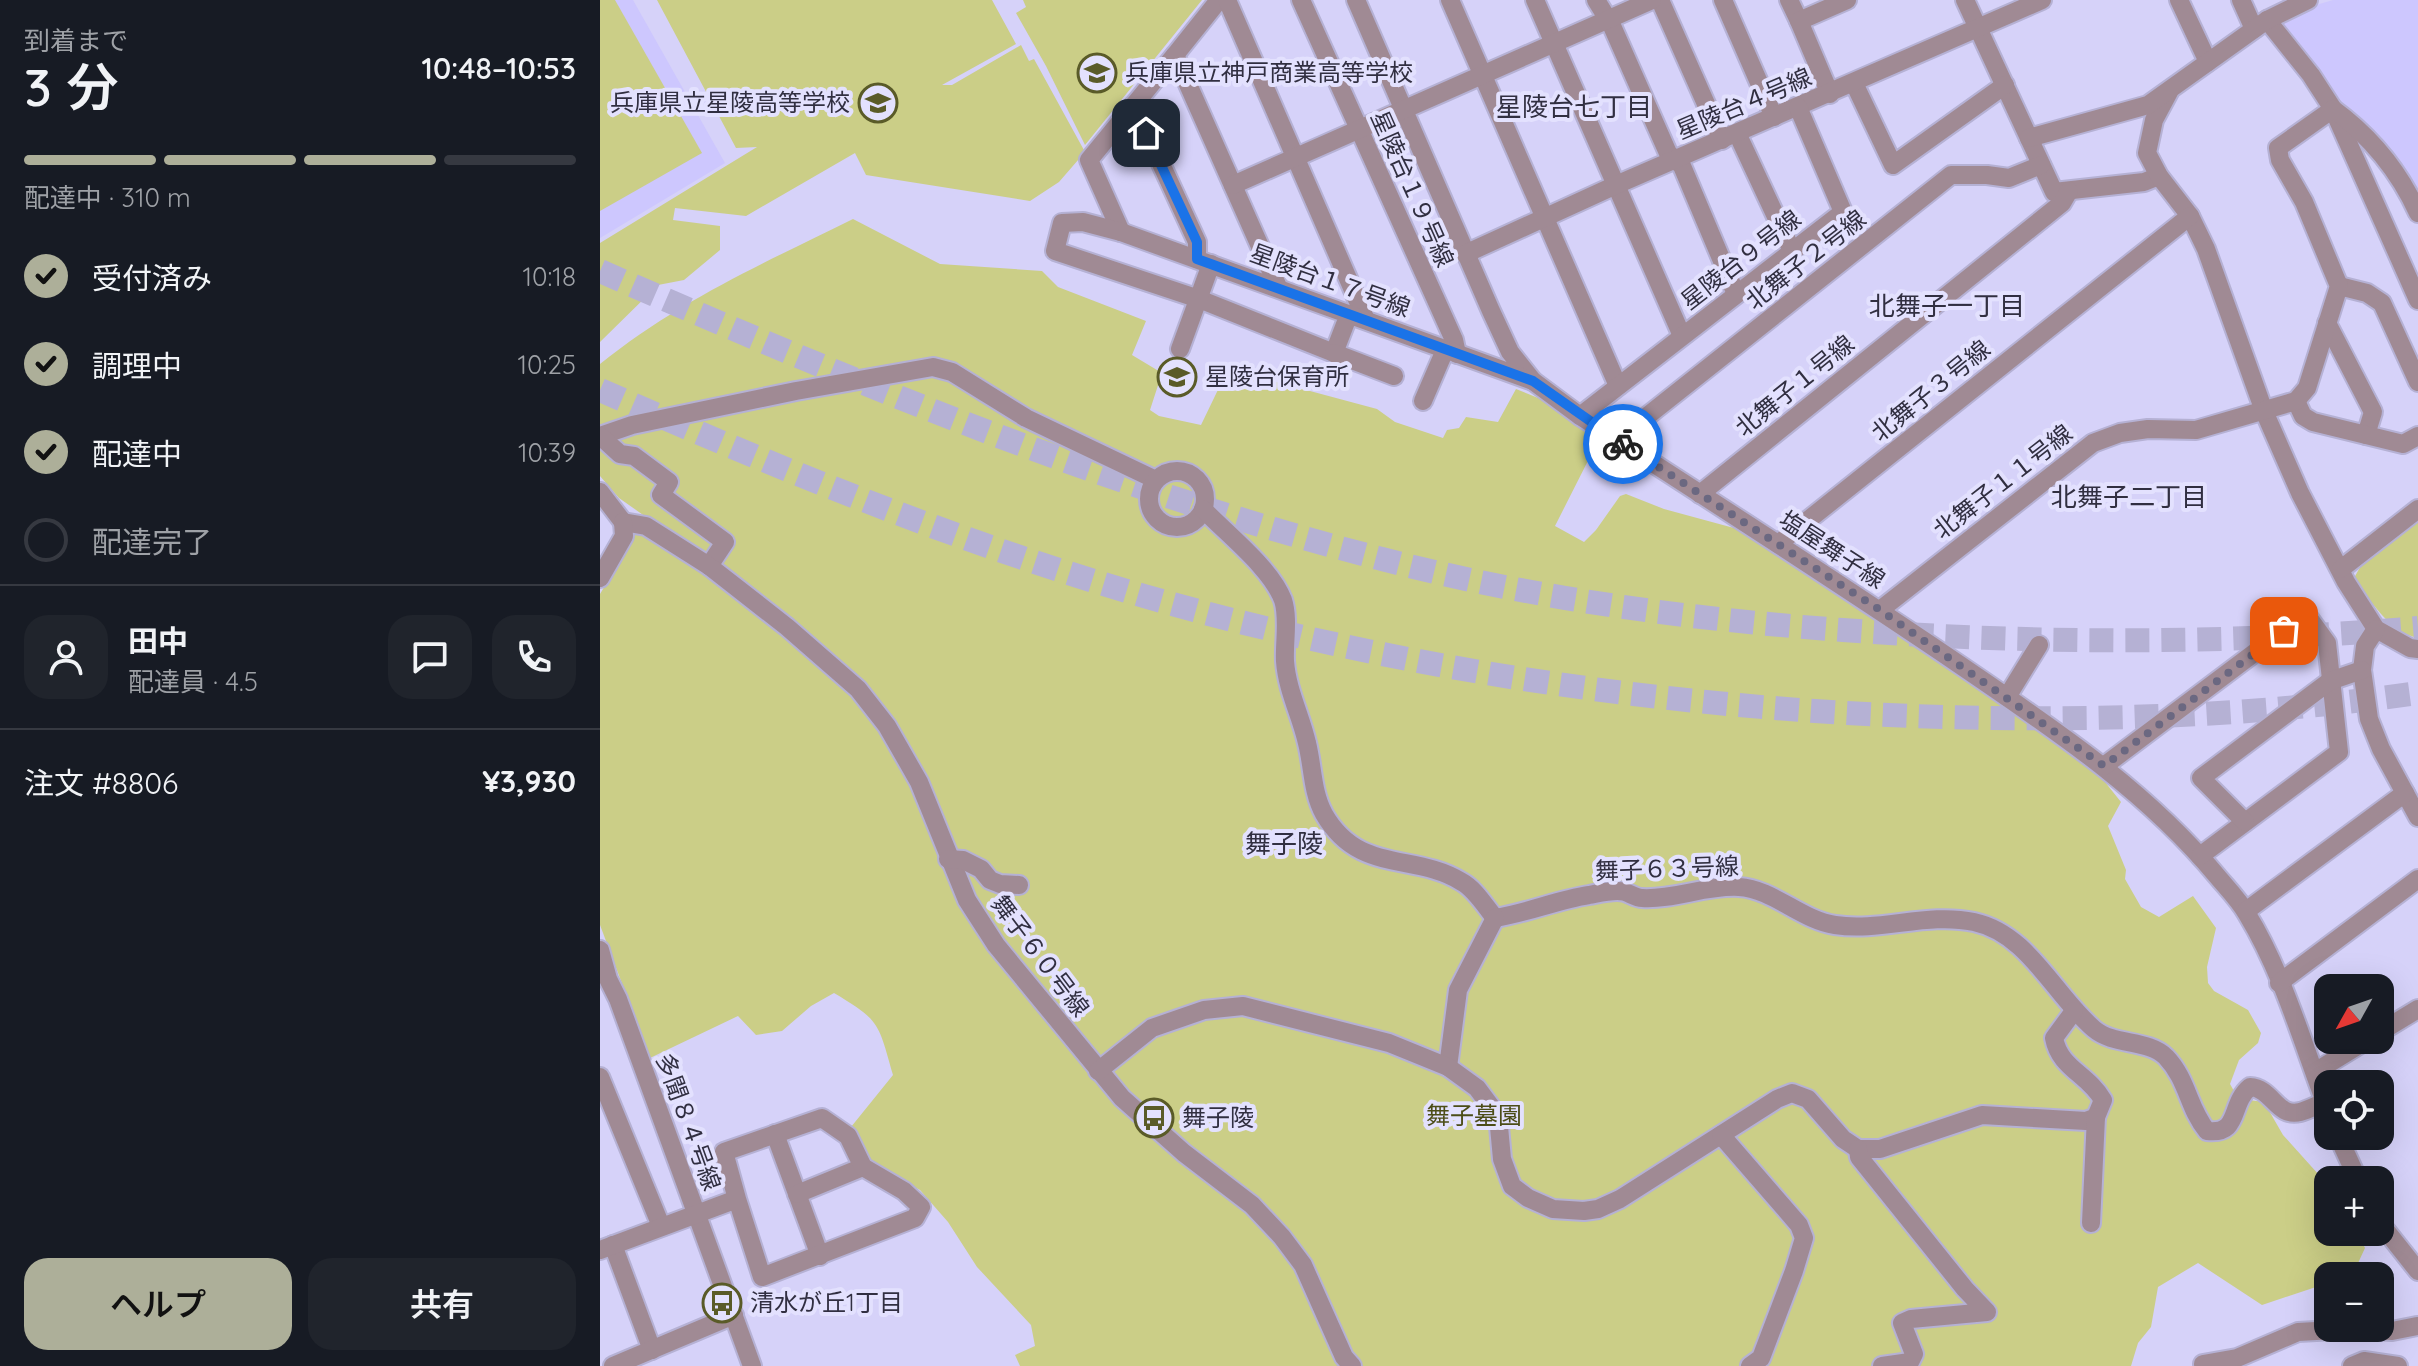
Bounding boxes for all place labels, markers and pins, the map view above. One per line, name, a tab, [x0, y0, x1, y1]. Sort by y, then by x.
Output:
school or university icon: 兵庫県立神戸商業高等学校	[1076, 52, 1118, 94]
place label: 兵庫県立神戸商業高等学校	[1125, 57, 1413, 87]
school or university icon: 兵庫県立星陵高等学校	[857, 82, 899, 124]
place label: 兵庫県立星陵高等学校	[610, 87, 850, 117]
pin	[1112, 99, 1180, 167]
school or university icon: 星陵台保育所	[1156, 356, 1198, 398]
place label: 星陵台保育所	[1205, 361, 1349, 391]
pin	[2250, 597, 2318, 665]
bus stop icon: 舞子陵	[1133, 1097, 1175, 1139]
place label: 舞子陵	[1182, 1102, 1254, 1132]
bus stop icon: 清水が丘1丁目	[701, 1282, 743, 1324]
place label: 清水が丘1丁目	[750, 1287, 903, 1317]

